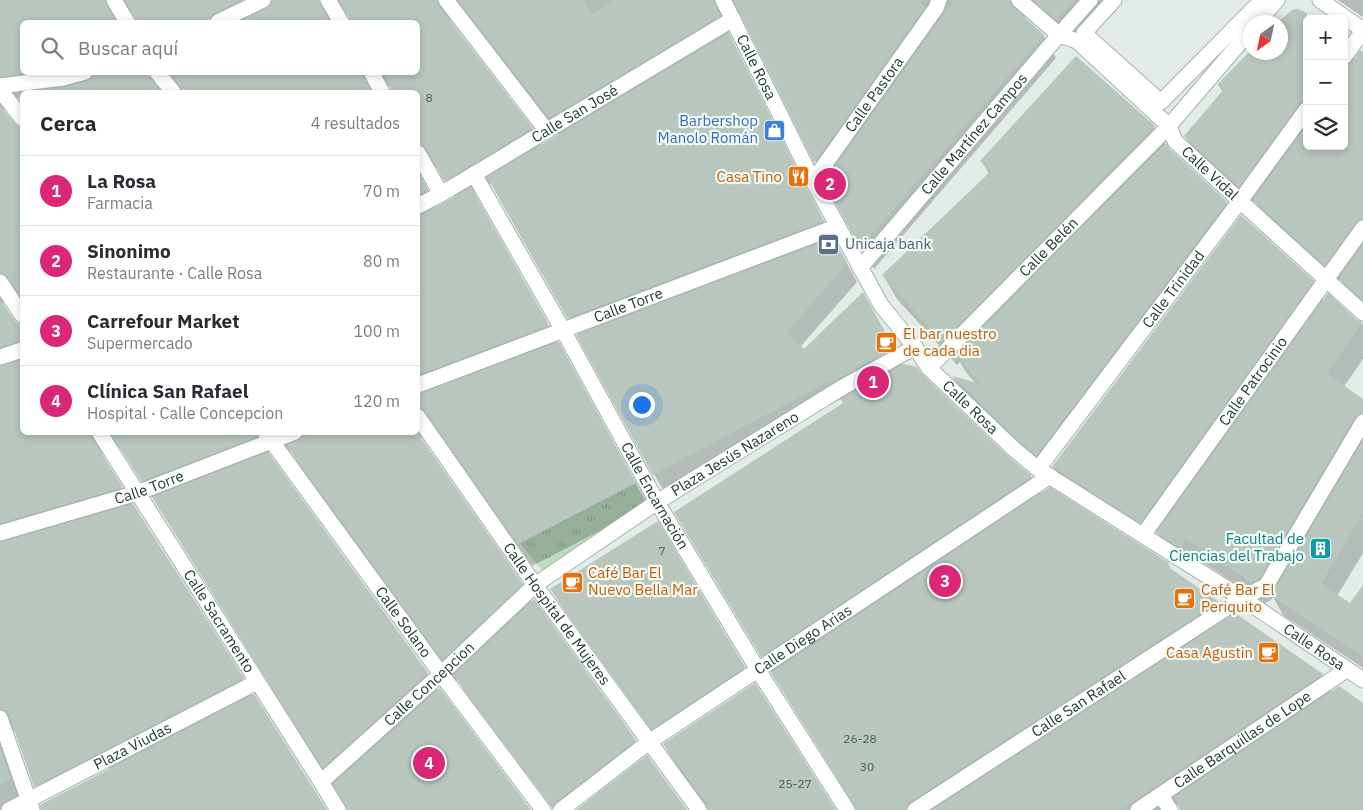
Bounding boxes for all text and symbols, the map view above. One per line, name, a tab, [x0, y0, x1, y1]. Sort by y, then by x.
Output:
north arrow	[1243, 15, 1288, 60]
map controls	[1303, 15, 1348, 150]
button: +	[1303, 15, 1348, 60]
search box	[20, 20, 420, 75]
street label: Calle Rosa	[733, 31, 781, 103]
icon: search	[38, 34, 66, 62]
text: Buscar aquí	[78, 36, 178, 60]
street label: Calle Pastora	[841, 53, 907, 136]
button: −	[1303, 60, 1348, 105]
street label: Calle Martínez Campos	[917, 69, 1031, 199]
street label: Calle San José	[528, 80, 621, 147]
house number: 8	[425, 90, 433, 105]
button: layers	[1303, 105, 1348, 150]
text: Cerca	[40, 109, 97, 137]
place label: Barbershop Manolo Román	[657, 111, 758, 147]
text: 4 resultados	[311, 113, 400, 133]
shop icon: Barbershop Manolo Román	[762, 118, 786, 142]
street label: Calle Vidal	[1178, 142, 1243, 204]
restaurant icon: Casa Tino	[786, 165, 810, 189]
pin: 2	[814, 165, 846, 203]
place label: Casa Tino	[717, 167, 782, 186]
text: La Rosa	[87, 169, 156, 193]
text: 1	[51, 181, 61, 201]
text: 70 m	[363, 181, 400, 201]
text: Farmacia	[87, 193, 153, 213]
street label: Calle Belén	[1015, 213, 1082, 281]
bank icon: Unicaja bank	[817, 232, 841, 256]
place label: Unicaja bank	[845, 234, 932, 253]
text: Sinonimo	[87, 239, 171, 263]
street label: Calle Trinidad	[1138, 247, 1208, 332]
text: 2	[51, 251, 61, 271]
text: 80 m	[363, 251, 400, 271]
text: Restaurante · Calle Rosa	[87, 263, 262, 283]
street label: Calle Torre	[591, 283, 665, 327]
text: Carrefour Market	[87, 309, 240, 333]
text: 3	[51, 321, 61, 341]
text: 100 m	[353, 321, 400, 341]
place label: El bar nuestro de cada dia	[903, 324, 997, 360]
cafe icon: El bar nuestro de cada dia	[875, 331, 899, 355]
text: Supermercado	[87, 333, 193, 353]
street label: Calle Patrocinio	[1214, 333, 1291, 429]
pin: 1	[857, 363, 889, 401]
street label: Calle Rosa	[939, 376, 1003, 438]
text: Clínica San Rafael	[87, 379, 248, 403]
text: 4	[51, 391, 61, 411]
text: 120 m	[353, 391, 400, 411]
your location	[629, 392, 655, 418]
text: Hospital · Calle Concepcion	[87, 403, 283, 423]
street label: Plaza Jesús Nazareno	[667, 407, 802, 500]
street label: Calle Encarnación	[617, 439, 693, 553]
street label: Calle Torre	[112, 466, 186, 508]
place label: Facultad de Ciencias del Trabajo	[1169, 529, 1304, 565]
building icon: Facultad de Ciencias del Trabajo	[1308, 536, 1332, 560]
street label: Calle Hospital de Mujeres	[499, 539, 615, 689]
house number: 7	[658, 543, 666, 558]
pin: 3	[929, 562, 961, 600]
place label: Café Bar El Nuevo Bella Mar	[588, 563, 698, 599]
street label: Calle Sacramento	[180, 566, 259, 676]
cafe icon: Café Bar El Nuevo Bella Mar	[560, 570, 584, 594]
place label: Café Bar El Periquito	[1201, 580, 1275, 616]
street label: Calle Solano	[371, 582, 436, 661]
cafe icon: Café Bar El Periquito	[1173, 587, 1197, 611]
street label: Calle Diego Arias	[750, 600, 855, 679]
street label: Calle Rosa	[1280, 619, 1349, 674]
street label: Calle Concepcion	[380, 637, 478, 730]
cafe icon: Casa Agustin	[1257, 641, 1281, 665]
place label: Casa Agustin	[1166, 643, 1253, 662]
street label: Calle San Rafael	[1028, 666, 1129, 741]
street label: Calle Barquillas de Lope	[1170, 686, 1315, 792]
street label: Plaza Viudas	[90, 718, 175, 774]
house number: 26-28	[843, 731, 877, 746]
pin: 4	[413, 744, 445, 782]
house number: 30	[860, 759, 874, 774]
house number: 25-27	[778, 776, 812, 791]

